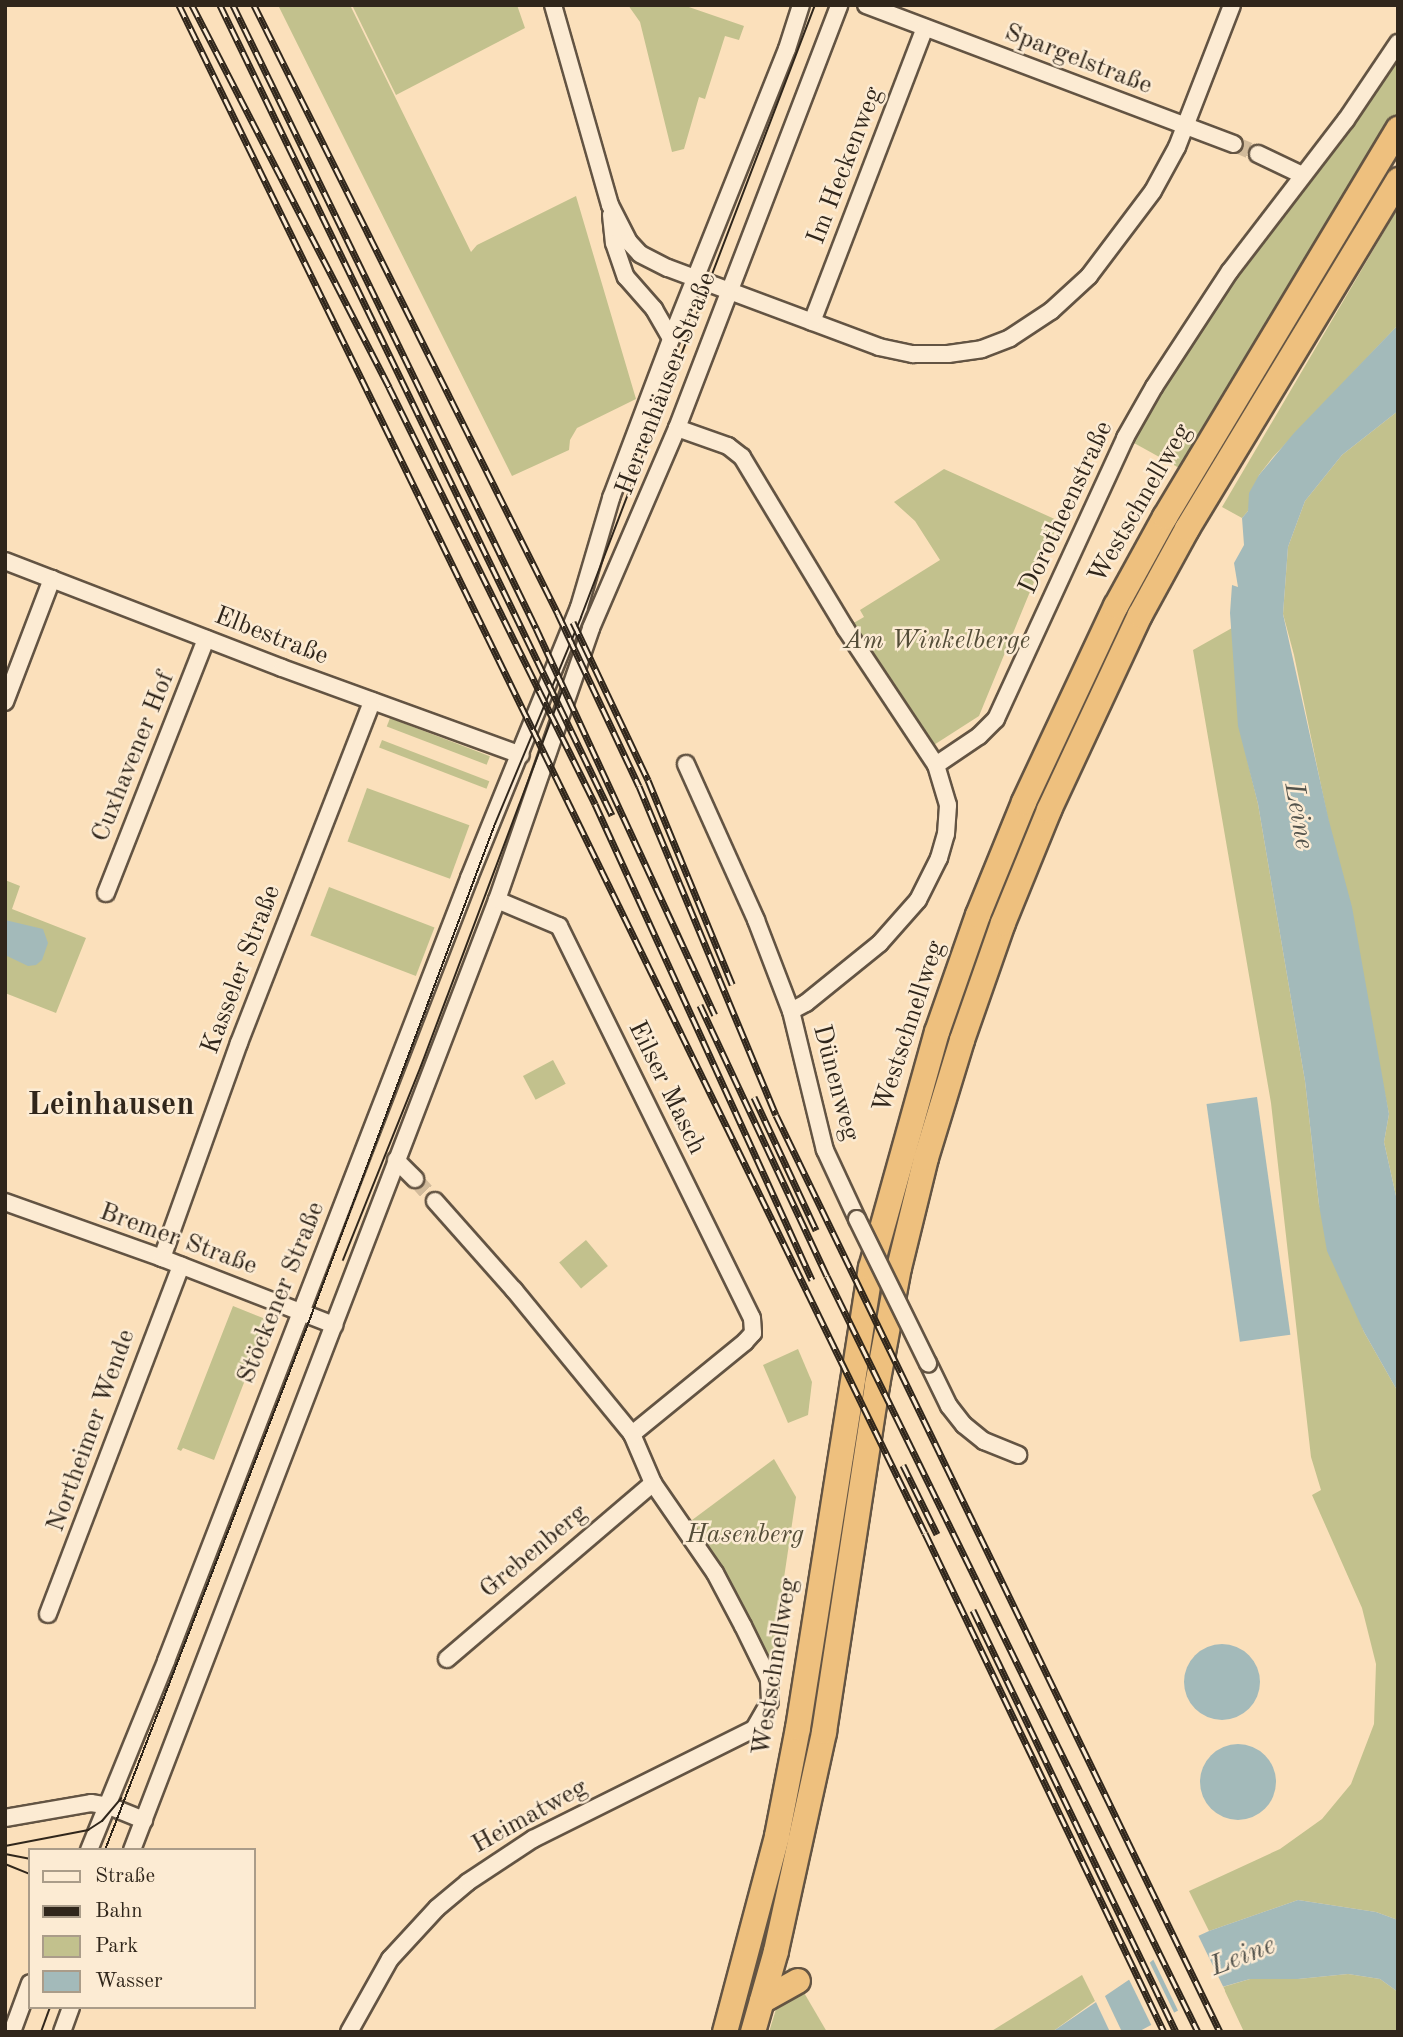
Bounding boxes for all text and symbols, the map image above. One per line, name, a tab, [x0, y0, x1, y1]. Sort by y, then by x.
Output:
street label: Spargelstraße	[1000, 18, 1156, 102]
street label: Im Heckenweg	[802, 83, 890, 249]
street label: Herrenhäuser Straße	[610, 268, 724, 500]
street label: Dorotheenstraße	[1013, 416, 1121, 600]
street label: Westschnellweg	[1083, 419, 1199, 589]
street label: Elbestraße	[210, 601, 332, 673]
park label: Am Winkelberge	[844, 626, 1030, 658]
street label: Cuxhavener Hof	[86, 667, 182, 847]
water label: Leine	[1276, 780, 1320, 852]
street label: Kasseler Straße	[195, 881, 289, 1059]
street label: Westschnellweg	[867, 937, 953, 1117]
street label: Eilser Masch	[620, 1016, 712, 1160]
street label: Dünenweg	[805, 1021, 865, 1145]
district label: Leinhausen	[27, 1086, 195, 1126]
street label: Bremer Straße	[95, 1197, 261, 1283]
street label: Stöckener Straße	[231, 1198, 333, 1388]
street label: Northeimer Wende	[41, 1326, 143, 1536]
street label: Grebenberg	[474, 1498, 594, 1606]
park label: Hasenberg	[686, 1520, 804, 1552]
street label: Westschnellweg	[747, 1576, 805, 1758]
street label: Heimatweg	[467, 1773, 593, 1861]
legend	[28, 1848, 256, 2009]
text: Straße	[95, 1866, 155, 1887]
text: Bahn	[95, 1901, 143, 1922]
water label: Leine	[1206, 1929, 1280, 1985]
text: Park	[95, 1936, 138, 1957]
text: Wasser	[95, 1971, 163, 1992]

